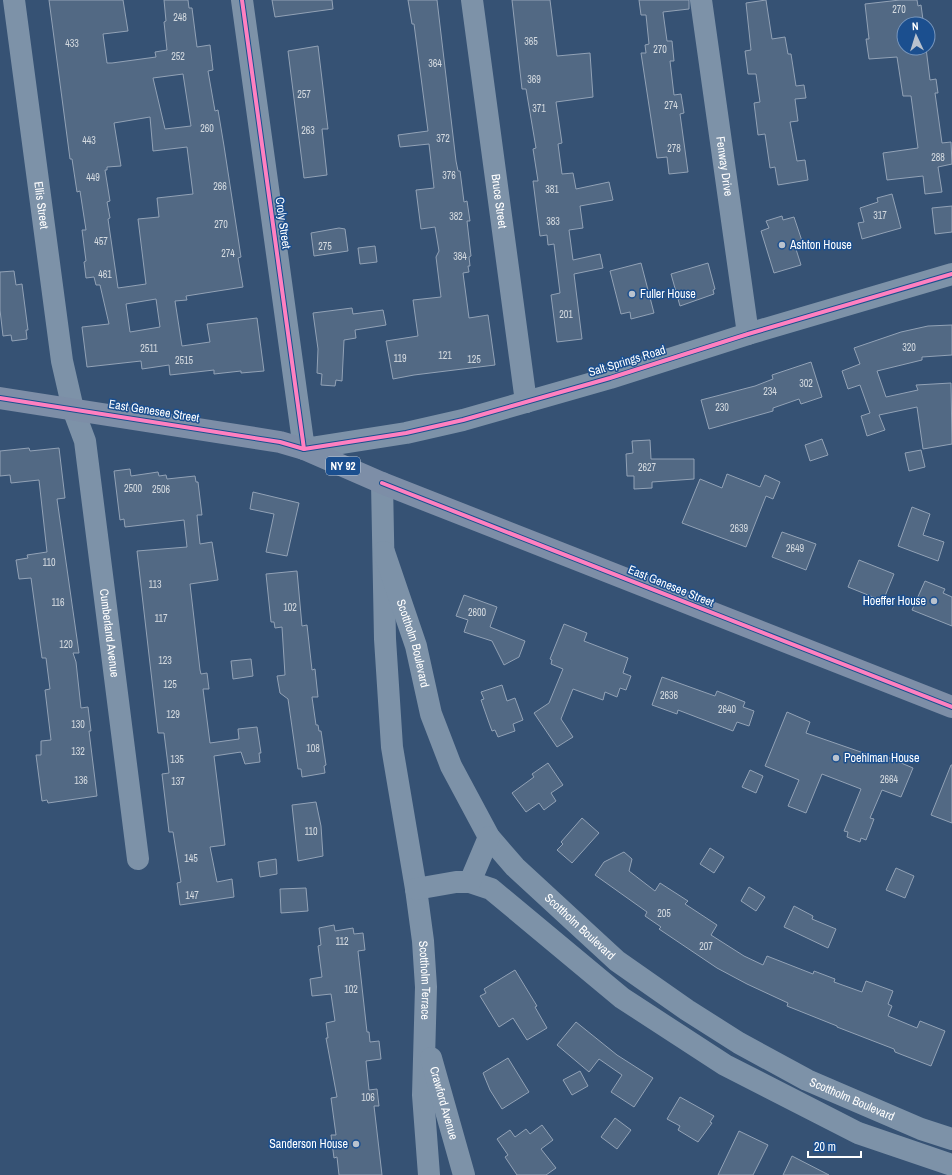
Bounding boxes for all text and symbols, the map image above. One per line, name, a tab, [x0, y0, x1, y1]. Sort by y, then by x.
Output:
house number: 270	[892, 3, 906, 16]
house number: 248	[173, 11, 187, 24]
north arrow	[896, 16, 936, 56]
text: N	[912, 19, 919, 33]
house number: 365	[524, 35, 538, 48]
house number: 433	[65, 37, 79, 50]
house number: 270	[653, 43, 667, 56]
house number: 252	[171, 50, 185, 63]
house number: 364	[428, 57, 442, 70]
house number: 369	[527, 73, 541, 86]
house number: 257	[297, 88, 311, 101]
house number: 274	[664, 99, 678, 112]
house number: 371	[532, 102, 546, 115]
house number: 260	[200, 122, 214, 135]
house number: 263	[301, 124, 315, 137]
house number: 372	[436, 132, 450, 145]
house number: 443	[82, 134, 96, 147]
street label: Fenway Drive	[712, 135, 737, 197]
house number: 278	[667, 142, 681, 155]
house number: 288	[931, 151, 945, 164]
house number: 376	[442, 169, 456, 182]
house number: 449	[86, 171, 100, 184]
street label: Bruce Street	[487, 173, 511, 230]
street label: Ellis Street	[30, 180, 52, 230]
house number: 266	[213, 180, 227, 193]
house number: 381	[545, 183, 559, 196]
street label: Croly Street	[271, 196, 295, 250]
house number: 317	[873, 209, 887, 222]
house number: 382	[449, 210, 463, 223]
house number: 383	[546, 215, 560, 228]
house number: 270	[214, 218, 228, 231]
house number: 457	[94, 235, 108, 248]
place label: Ashton House	[789, 237, 852, 253]
house number: 275	[318, 240, 332, 253]
marker: Ashton House	[777, 240, 787, 250]
house number: 274	[221, 247, 235, 260]
house number: 384	[453, 250, 467, 263]
house number: 461	[98, 268, 112, 281]
place label: Fuller House	[640, 286, 696, 302]
marker: Fuller House	[627, 289, 637, 299]
house number: 201	[559, 308, 573, 321]
house number: 320	[902, 341, 916, 354]
house number: 2511	[140, 342, 158, 355]
street label: Salt Springs Road	[586, 342, 668, 380]
house number: 121	[438, 349, 452, 362]
house number: 119	[393, 352, 407, 365]
house number: 125	[467, 353, 481, 366]
house number: 2515	[175, 354, 194, 367]
house number: 302	[799, 377, 813, 390]
house number: 234	[763, 385, 777, 398]
street label: East Genesee Street	[108, 396, 201, 426]
house number: 230	[715, 401, 729, 414]
road number: NY 92	[326, 457, 360, 475]
house number: 2627	[638, 461, 657, 474]
house number: 2500	[124, 482, 143, 495]
house number: 2506	[152, 483, 171, 496]
house number: 2639	[730, 522, 749, 535]
house number: 2649	[786, 542, 805, 555]
house number: 110	[42, 556, 56, 569]
street label: East Genesee Street	[626, 561, 717, 611]
house number: 113	[148, 578, 162, 591]
street label: Cumberland Avenue	[96, 588, 123, 678]
place label: Hoeffer House	[863, 593, 926, 609]
house number: 116	[51, 596, 65, 609]
marker: Hoeffer House	[929, 596, 939, 606]
street label: Scottholm Boulevard	[393, 597, 433, 689]
house number: 102	[283, 601, 297, 614]
house number: 2600	[468, 606, 487, 619]
house number: 117	[154, 612, 168, 625]
house number: 120	[59, 638, 73, 651]
house number: 123	[158, 654, 172, 667]
house number: 125	[163, 678, 177, 691]
house number: 2636	[660, 689, 679, 702]
house number: 2640	[718, 703, 737, 716]
house number: 129	[166, 708, 180, 721]
house number: 130	[71, 718, 85, 731]
house number: 108	[306, 742, 320, 755]
house number: 132	[71, 745, 85, 758]
place label: Poehlman House	[844, 750, 919, 766]
house number: 135	[170, 753, 184, 766]
marker: Poehlman House	[831, 753, 841, 763]
house number: 2664	[880, 773, 899, 786]
house number: 136	[74, 774, 88, 787]
house number: 137	[171, 775, 185, 788]
house number: 110	[304, 825, 318, 838]
house number: 145	[184, 852, 198, 865]
house number: 147	[185, 889, 199, 902]
street label: Scottholm Boulevard	[541, 890, 619, 963]
house number: 205	[657, 907, 671, 920]
house number: 112	[335, 935, 349, 948]
street label: Scottholm Terrace	[415, 940, 434, 1020]
house number: 207	[699, 940, 713, 953]
house number: 102	[344, 983, 358, 996]
street label: Crawford Avenue	[426, 1065, 462, 1142]
street label: Scottholm Boulevard	[807, 1074, 897, 1125]
house number: 106	[361, 1091, 375, 1104]
scale bar	[808, 1133, 861, 1159]
place label: Sanderson House	[269, 1136, 348, 1152]
marker: Sanderson House	[351, 1139, 361, 1149]
text: 20 m	[814, 1139, 836, 1155]

